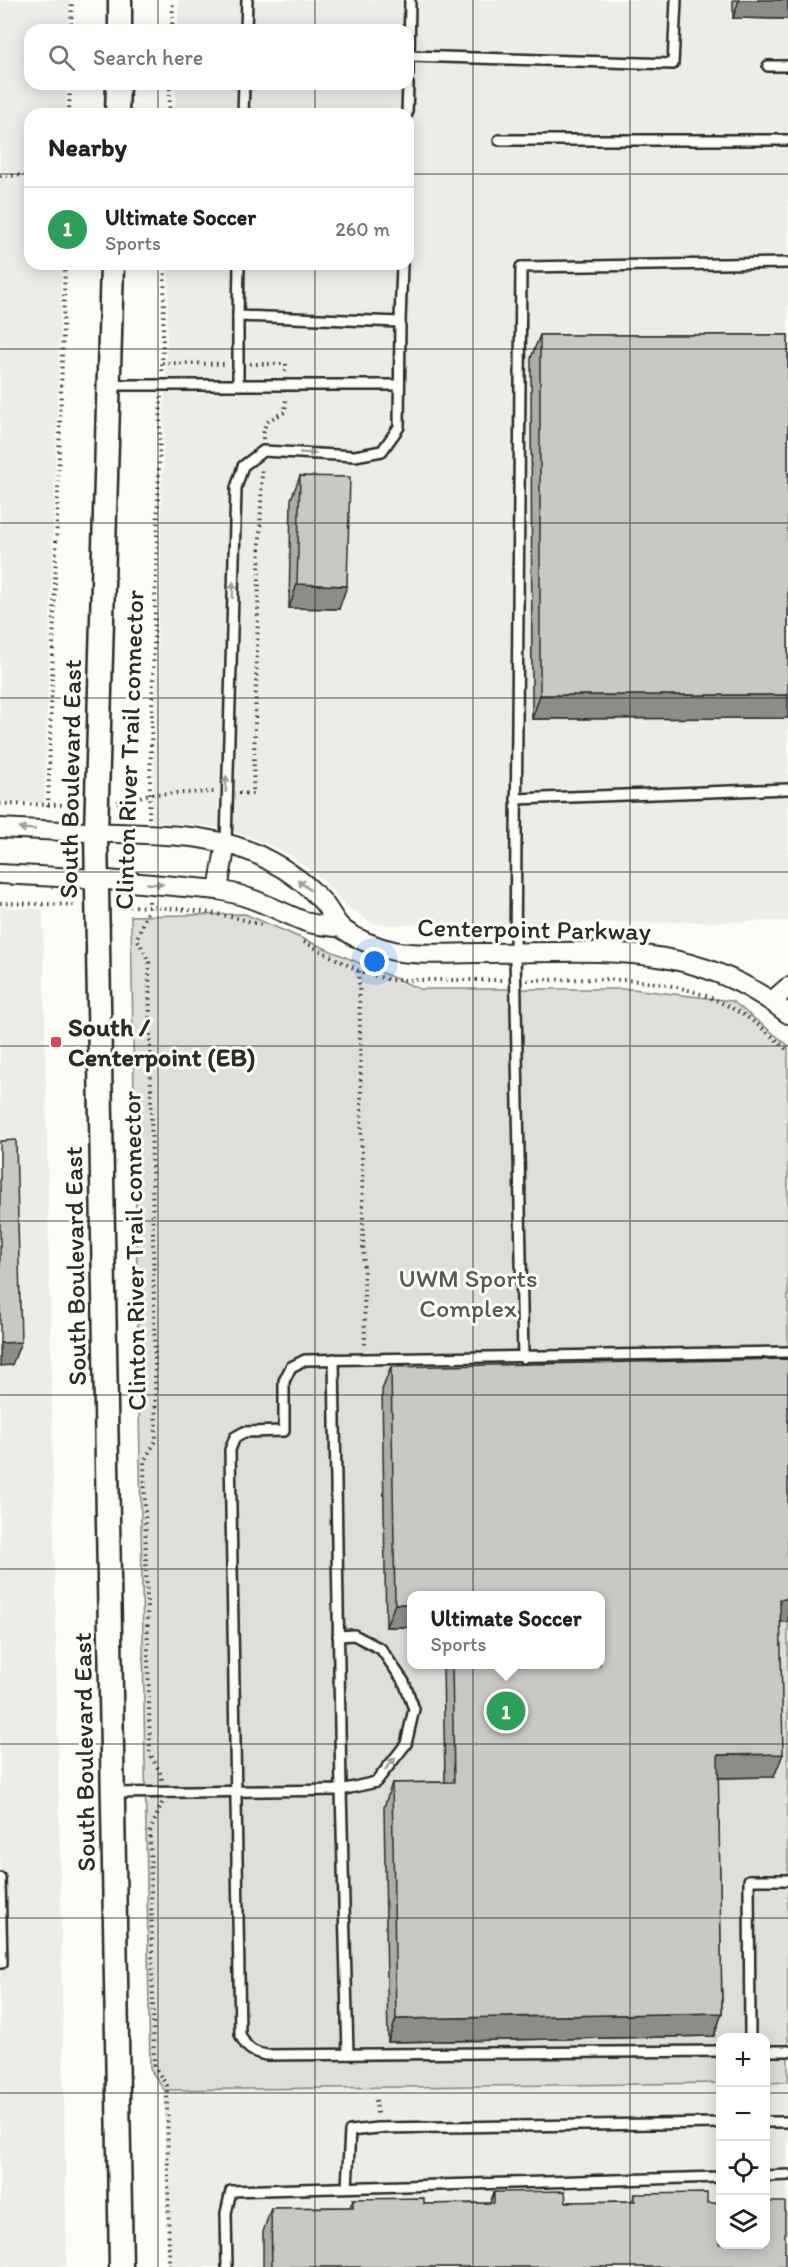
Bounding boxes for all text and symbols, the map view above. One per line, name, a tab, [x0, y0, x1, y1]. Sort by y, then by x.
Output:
search box	[24, 24, 414, 90]
icon: search	[45, 41, 78, 74]
text: Search here	[93, 44, 203, 71]
text: Nearby	[48, 131, 127, 163]
text: Ultimate Soccer	[105, 204, 256, 231]
text: 1	[63, 217, 72, 241]
text: 260 m	[335, 217, 390, 241]
text: Sports	[105, 231, 161, 255]
one-way arrow	[298, 449, 317, 458]
one-way arrow	[228, 580, 237, 599]
street label: Clinton River Trail connector	[107, 589, 151, 910]
street label: South Boulevard East	[52, 659, 88, 899]
one-way arrow	[221, 775, 231, 794]
one-way arrow	[17, 824, 36, 834]
one-way arrow	[296, 878, 312, 891]
one-way arrow	[145, 879, 164, 889]
street label: Centerpoint Parkway	[417, 911, 651, 947]
your location	[360, 947, 389, 976]
place label: South / Centerpoint (EB)	[68, 1011, 255, 1073]
marker: South / Centerpoint (EB)	[49, 1035, 63, 1049]
street label: Clinton River Trail connector	[115, 1091, 153, 1411]
street label: South Boulevard East	[57, 1146, 93, 1386]
park label: UWM Sports Complex	[398, 1262, 538, 1324]
popup	[407, 1591, 605, 1669]
text: Ultimate Soccer	[431, 1605, 582, 1632]
street label: South Boulevard East	[66, 1632, 102, 1872]
text: Sports	[431, 1632, 487, 1656]
pin: 1	[486, 1688, 526, 1734]
one-way arrow	[384, 1756, 396, 1771]
map controls	[716, 2033, 770, 2249]
button: +	[716, 2033, 770, 2087]
button: −	[716, 2087, 770, 2141]
button: locate	[716, 2141, 770, 2195]
button: layers	[716, 2195, 770, 2249]

